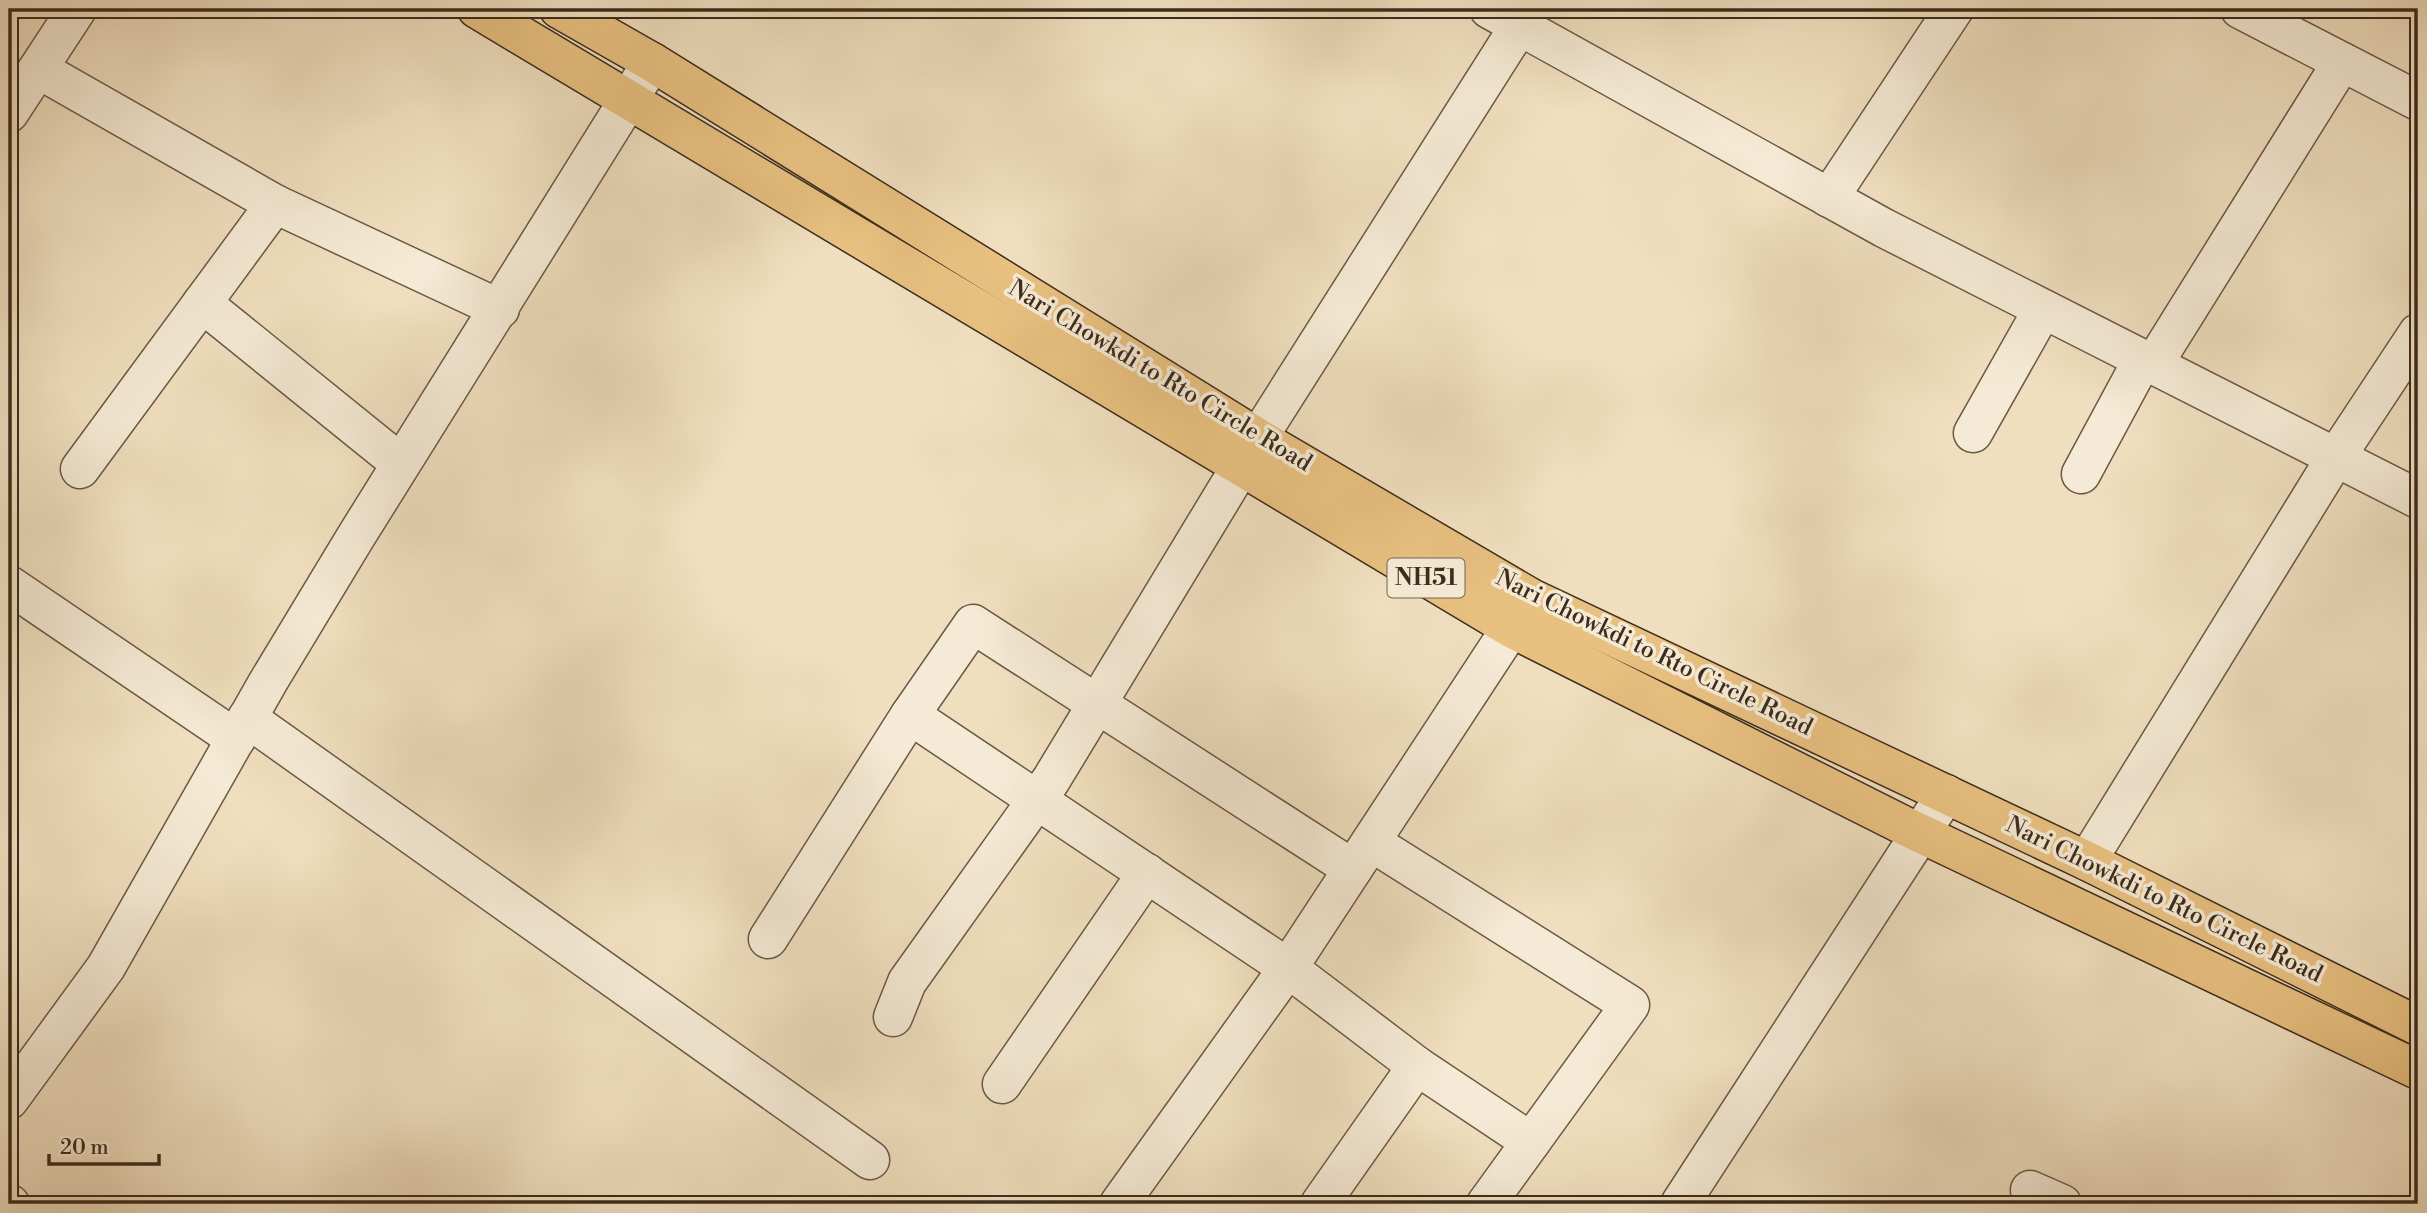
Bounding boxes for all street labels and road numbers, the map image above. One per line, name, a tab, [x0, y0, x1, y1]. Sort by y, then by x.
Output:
street label: Nari Chowkdi to Rto Circle Road	[1003, 273, 1318, 479]
road number: NH51	[1388, 558, 1464, 598]
street label: Nari Chowkdi to Rto Circle Road	[1491, 563, 1818, 743]
street label: Nari Chowkdi to Rto Circle Road	[2001, 810, 2328, 990]

